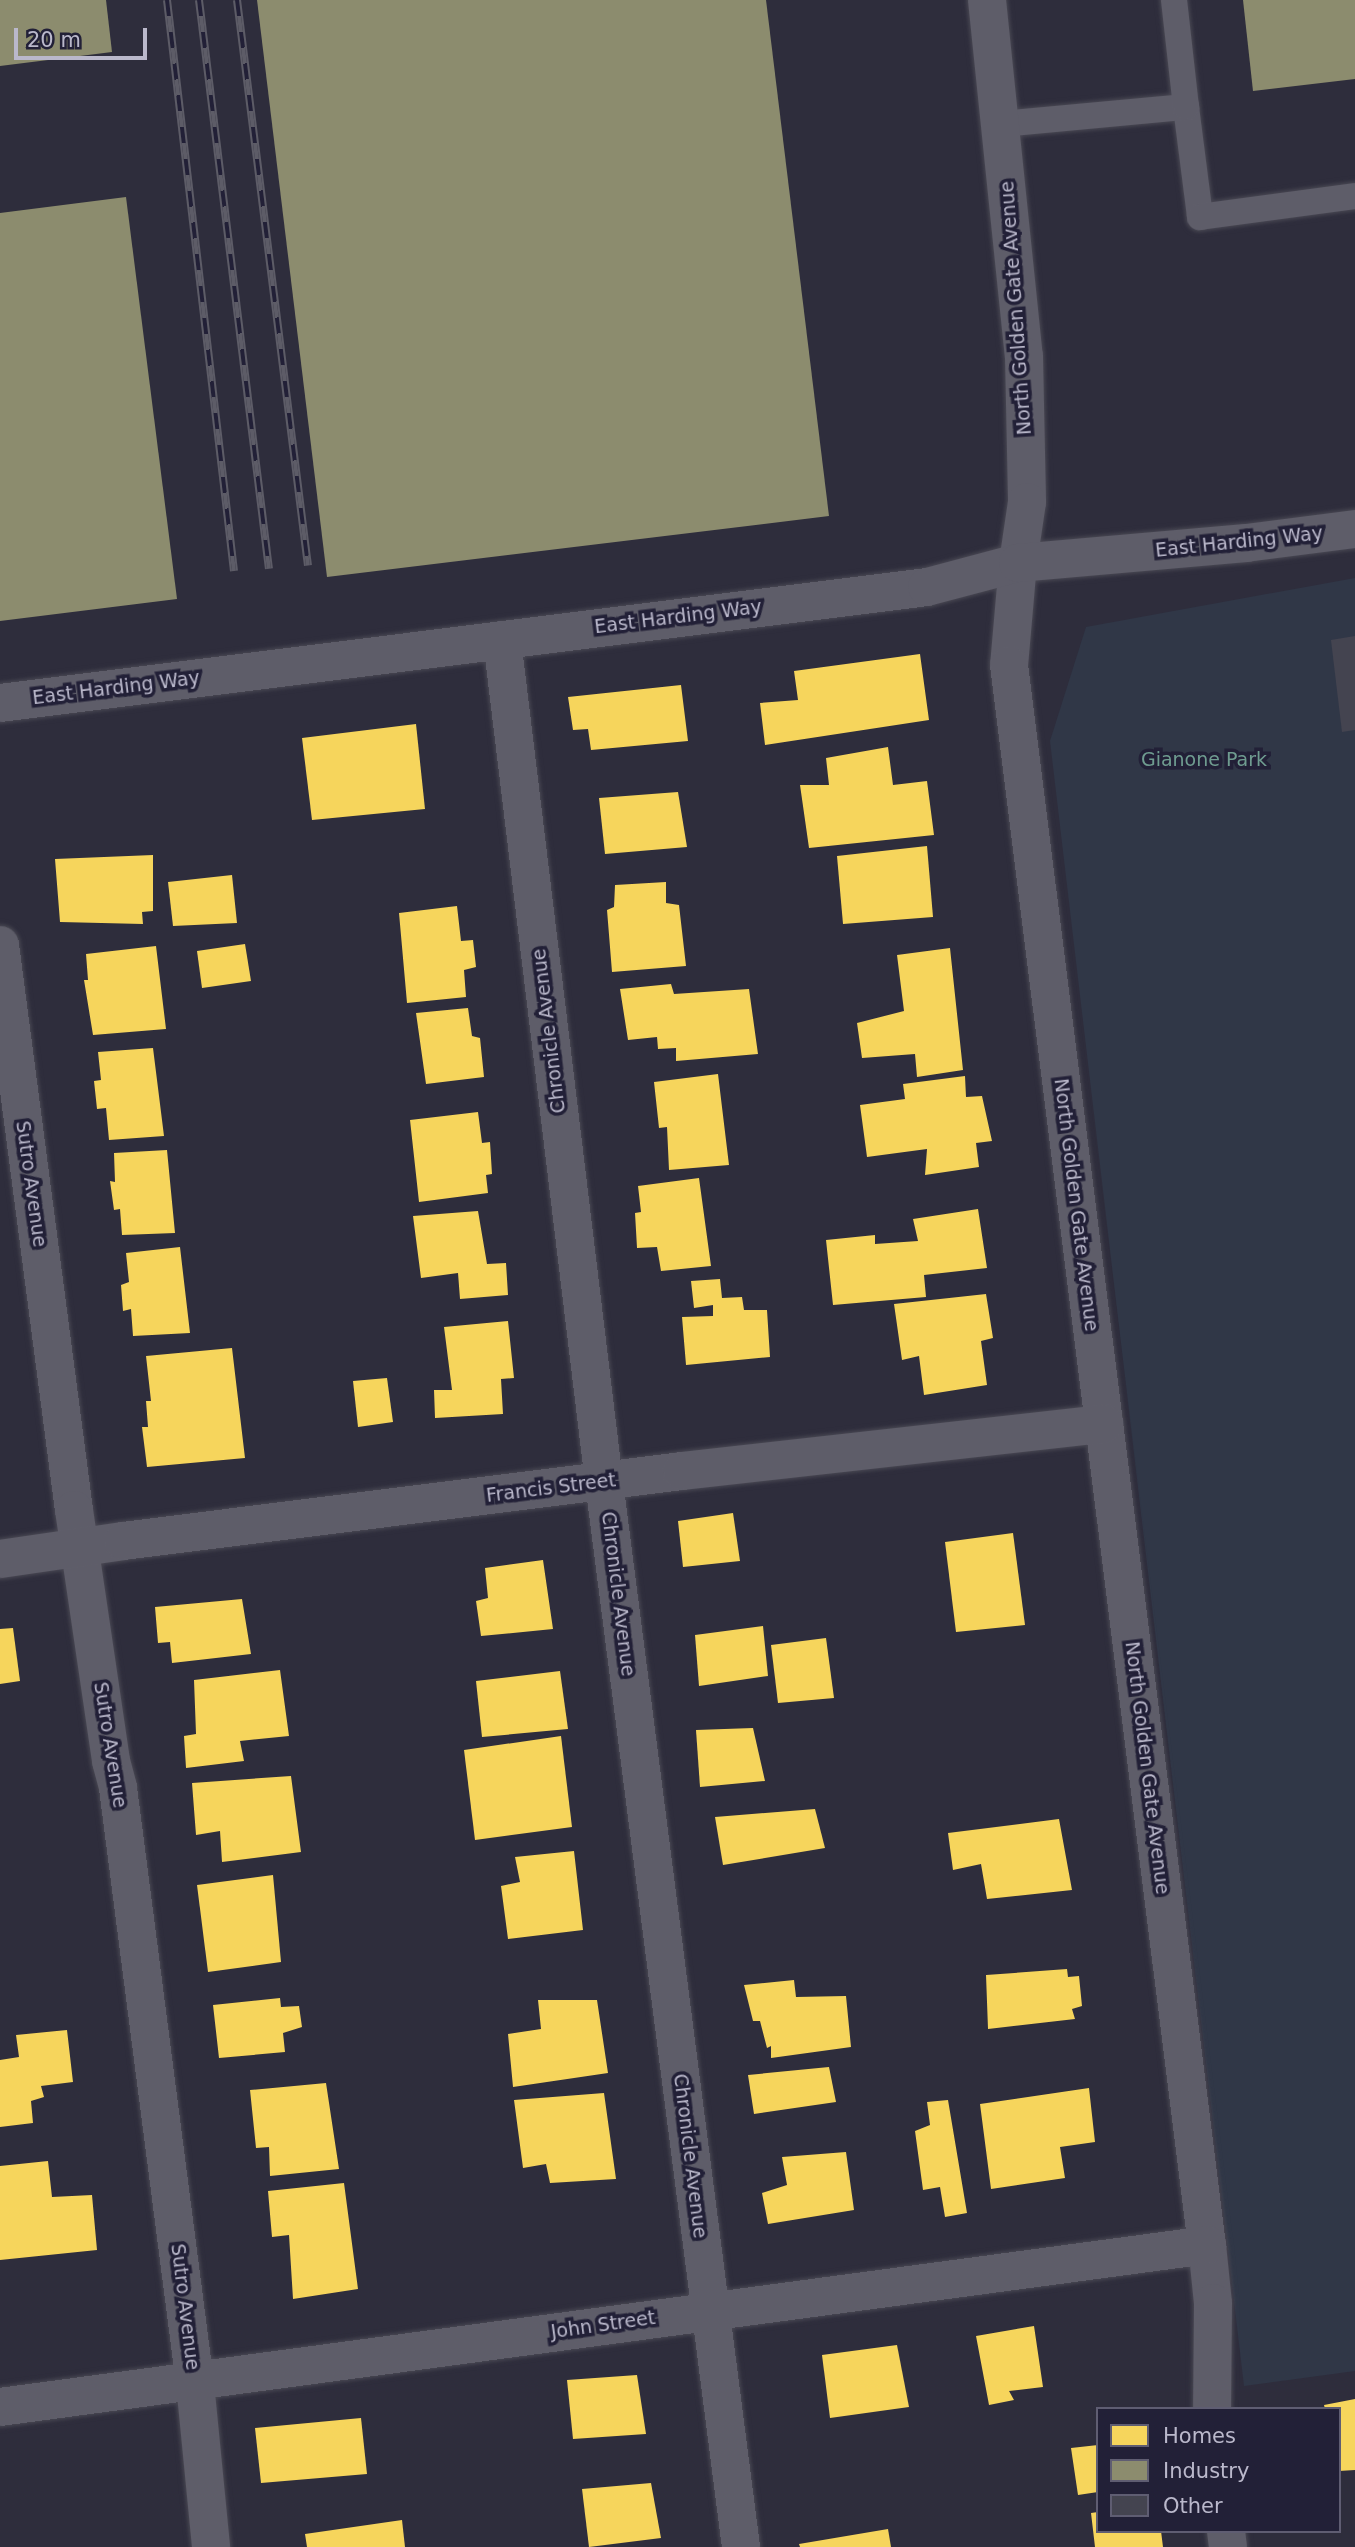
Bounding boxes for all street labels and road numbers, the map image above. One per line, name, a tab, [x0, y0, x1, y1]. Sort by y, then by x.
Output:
street label: North Golden Gate Avenue	[996, 180, 1036, 436]
street label: East Harding Way	[1154, 522, 1324, 562]
street label: East Harding Way	[593, 595, 763, 639]
street label: East Harding Way	[31, 666, 201, 710]
street label: Chronicle Avenue	[528, 947, 570, 1115]
street label: North Golden Gate Avenue	[1049, 1077, 1103, 1333]
street label: Sutro Avenue	[11, 1119, 51, 1249]
street label: Francis Street	[485, 1469, 617, 1507]
street label: Chronicle Avenue	[597, 1510, 639, 1678]
street label: North Golden Gate Avenue	[1120, 1640, 1174, 1896]
street label: Sutro Avenue	[89, 1680, 131, 1810]
street label: Chronicle Avenue	[669, 2072, 711, 2240]
street label: Sutro Avenue	[166, 2242, 204, 2372]
street label: John Street	[549, 2306, 657, 2344]

